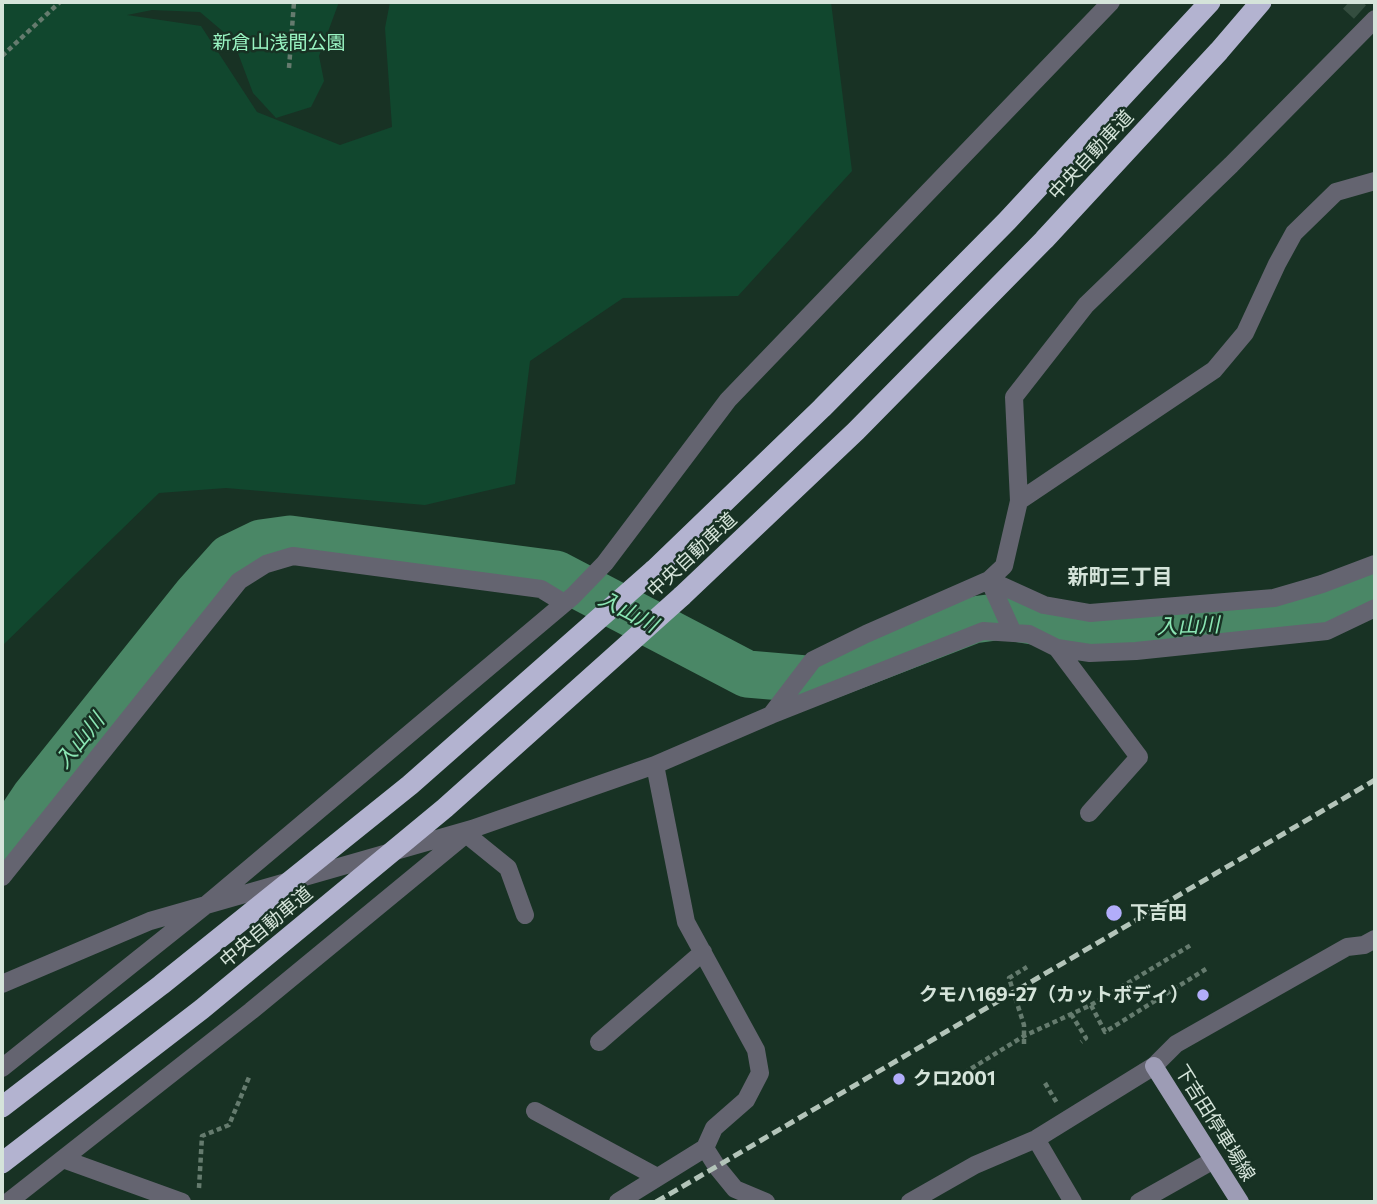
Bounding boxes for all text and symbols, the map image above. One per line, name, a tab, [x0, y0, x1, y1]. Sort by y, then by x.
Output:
park label: 新倉山浅間公園	[213, 32, 345, 54]
street label: 中央自動車道	[1044, 106, 1138, 204]
street label: 中央自動車道	[643, 508, 741, 602]
district label: 新町三丁目	[1068, 564, 1172, 590]
water label: 入山川	[594, 586, 662, 638]
water label: 入山川	[1156, 612, 1220, 640]
water label: 入山川	[50, 709, 110, 773]
street label: 中央自動車道	[215, 882, 317, 972]
place label: 下吉田	[1130, 902, 1187, 924]
marker: 下吉田	[1104, 903, 1124, 923]
place label: クモハ169-27（カットボディ）	[919, 984, 1189, 1006]
marker: クモハ169-27（カットボディ）	[1195, 987, 1211, 1003]
street label: 下吉田停車場線	[1170, 1061, 1260, 1185]
place label: クロ2001	[913, 1068, 996, 1090]
marker: クロ2001	[891, 1071, 907, 1087]

